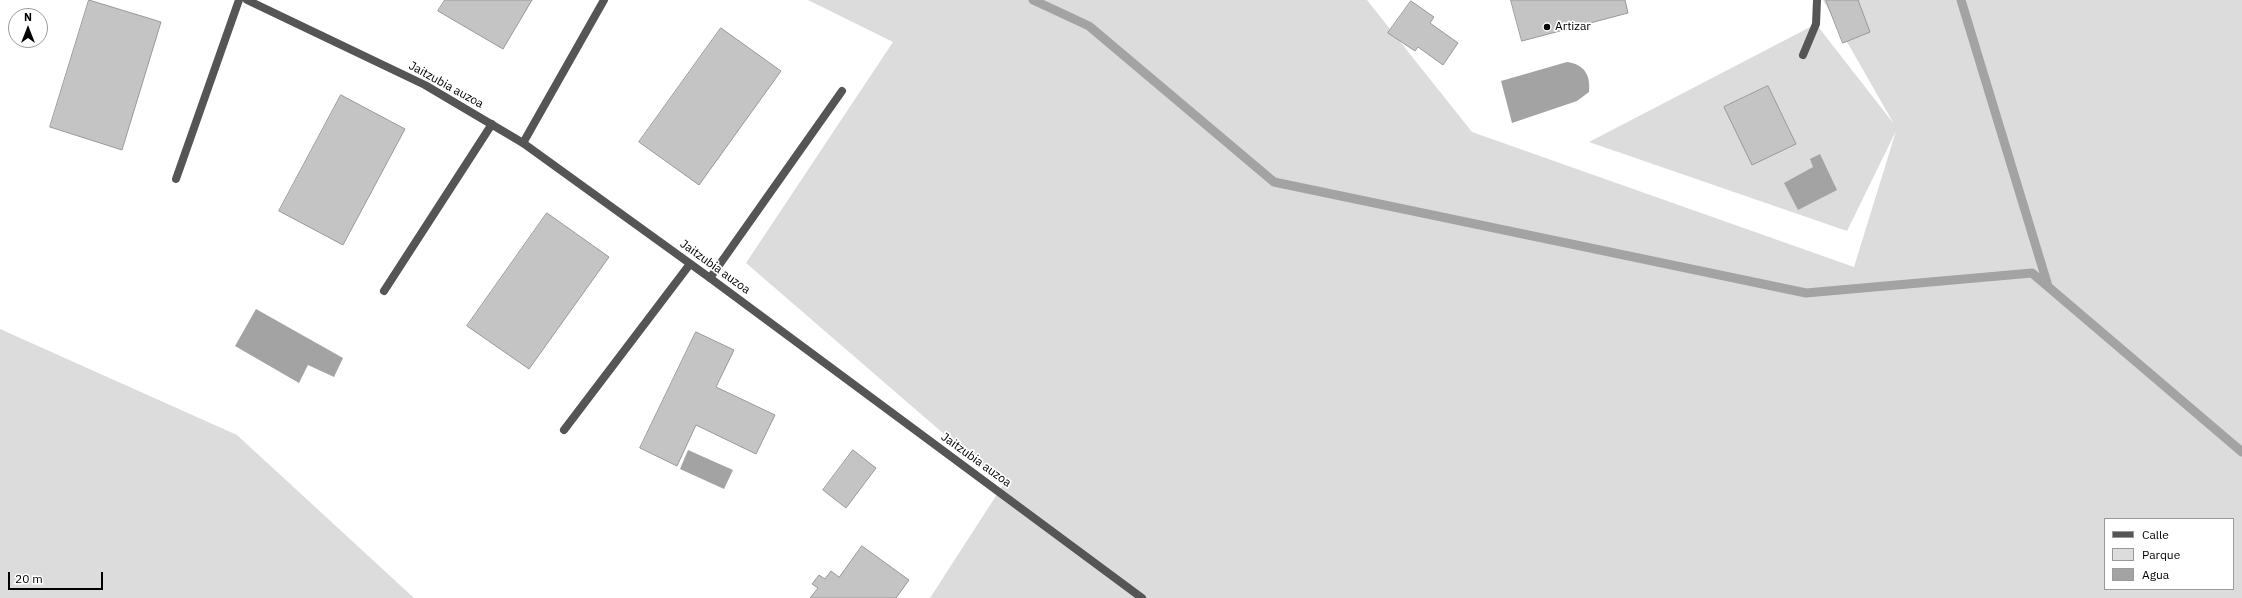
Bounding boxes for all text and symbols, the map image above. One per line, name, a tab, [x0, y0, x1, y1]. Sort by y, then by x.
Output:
north arrow	[8, 8, 48, 48]
text: N	[24, 10, 32, 24]
place label: Artizar	[1555, 20, 1591, 34]
marker: Artizar	[1542, 22, 1552, 32]
street label: Jaitzubia auzoa	[406, 59, 486, 111]
street label: Jaitzubia auzoa	[677, 237, 753, 297]
street label: Jaitzubia auzoa	[938, 430, 1014, 490]
legend	[2104, 518, 2234, 590]
text: Calle	[2142, 527, 2169, 542]
text: Parque	[2142, 547, 2180, 562]
scale bar	[10, 564, 105, 590]
text: Agua	[2142, 567, 2169, 582]
text: 20 m	[15, 571, 43, 586]

